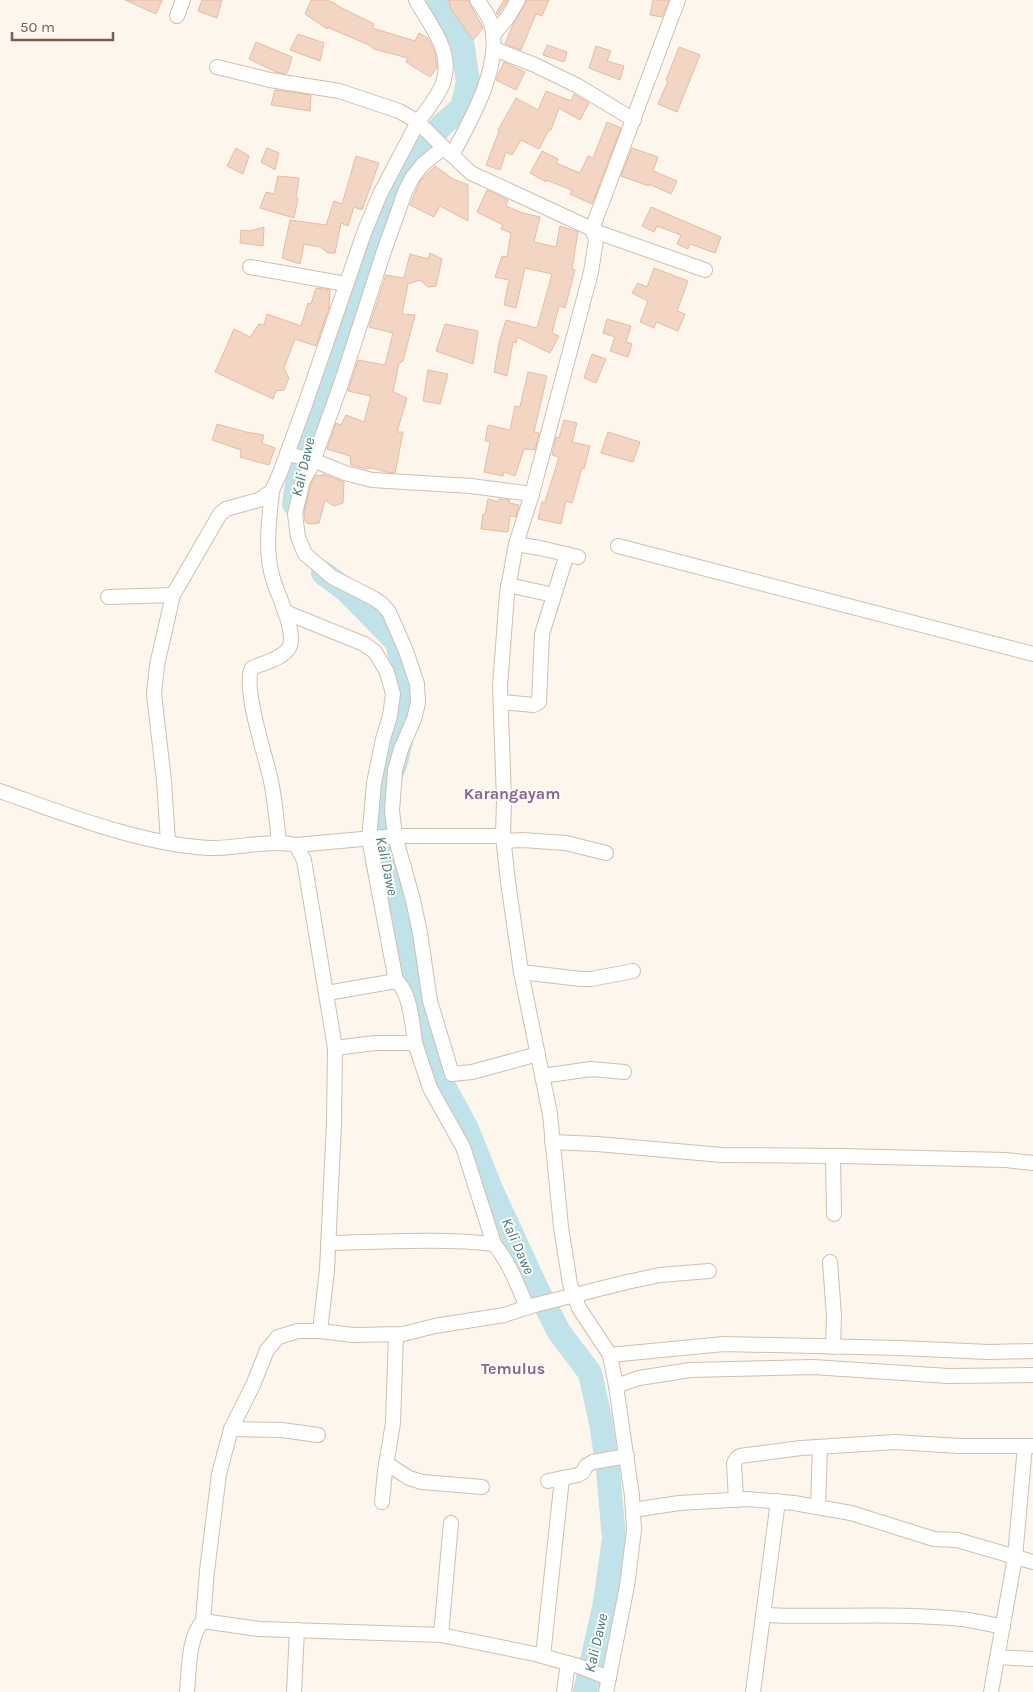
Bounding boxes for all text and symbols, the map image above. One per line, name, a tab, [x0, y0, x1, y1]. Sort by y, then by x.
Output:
scale bar	[12, 10, 114, 42]
text: 50 m	[20, 18, 55, 36]
water label: Kali Dawe	[287, 436, 319, 498]
district label: Karangayam	[464, 784, 560, 803]
water label: Kali Dawe	[372, 835, 402, 897]
water label: Kali Dawe	[498, 1215, 538, 1277]
district label: Temulus	[481, 1359, 545, 1378]
water label: Kali Dawe	[580, 1612, 612, 1674]

